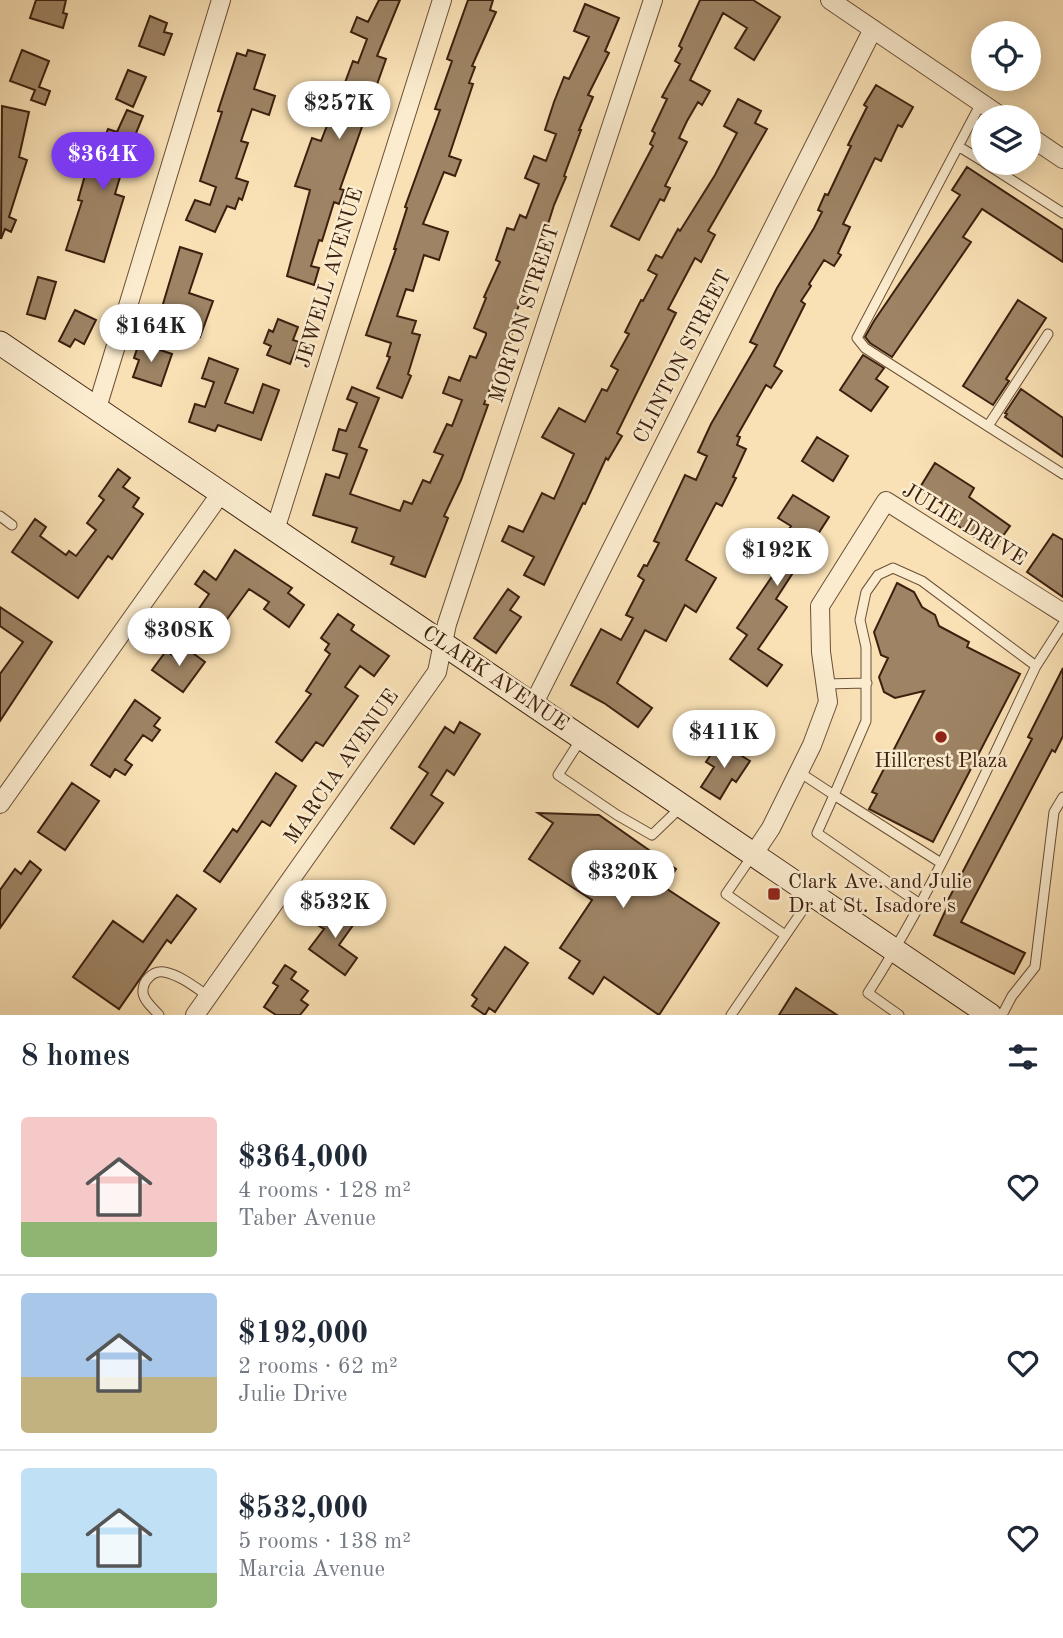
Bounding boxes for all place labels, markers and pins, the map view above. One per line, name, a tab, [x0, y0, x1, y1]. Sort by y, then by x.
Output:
pin: $257K	[290, 82, 388, 141]
pin: $364K	[54, 132, 152, 192]
pin: $164K	[102, 304, 200, 364]
pin: $192K	[728, 528, 826, 588]
pin: $308K	[130, 608, 228, 668]
pin: $411K	[675, 710, 773, 770]
marker: Hillcrest Plaza	[933, 729, 949, 745]
place label: Hillcrest Plaza	[874, 751, 1008, 772]
pin: $320K	[574, 850, 672, 910]
place label: Clark Ave. and Julie Dr at St. Isadore's	[788, 872, 972, 917]
pin: $532K	[286, 880, 384, 940]
marker: Clark Ave. and Julie Dr at St. Isadore's	[766, 886, 782, 902]

